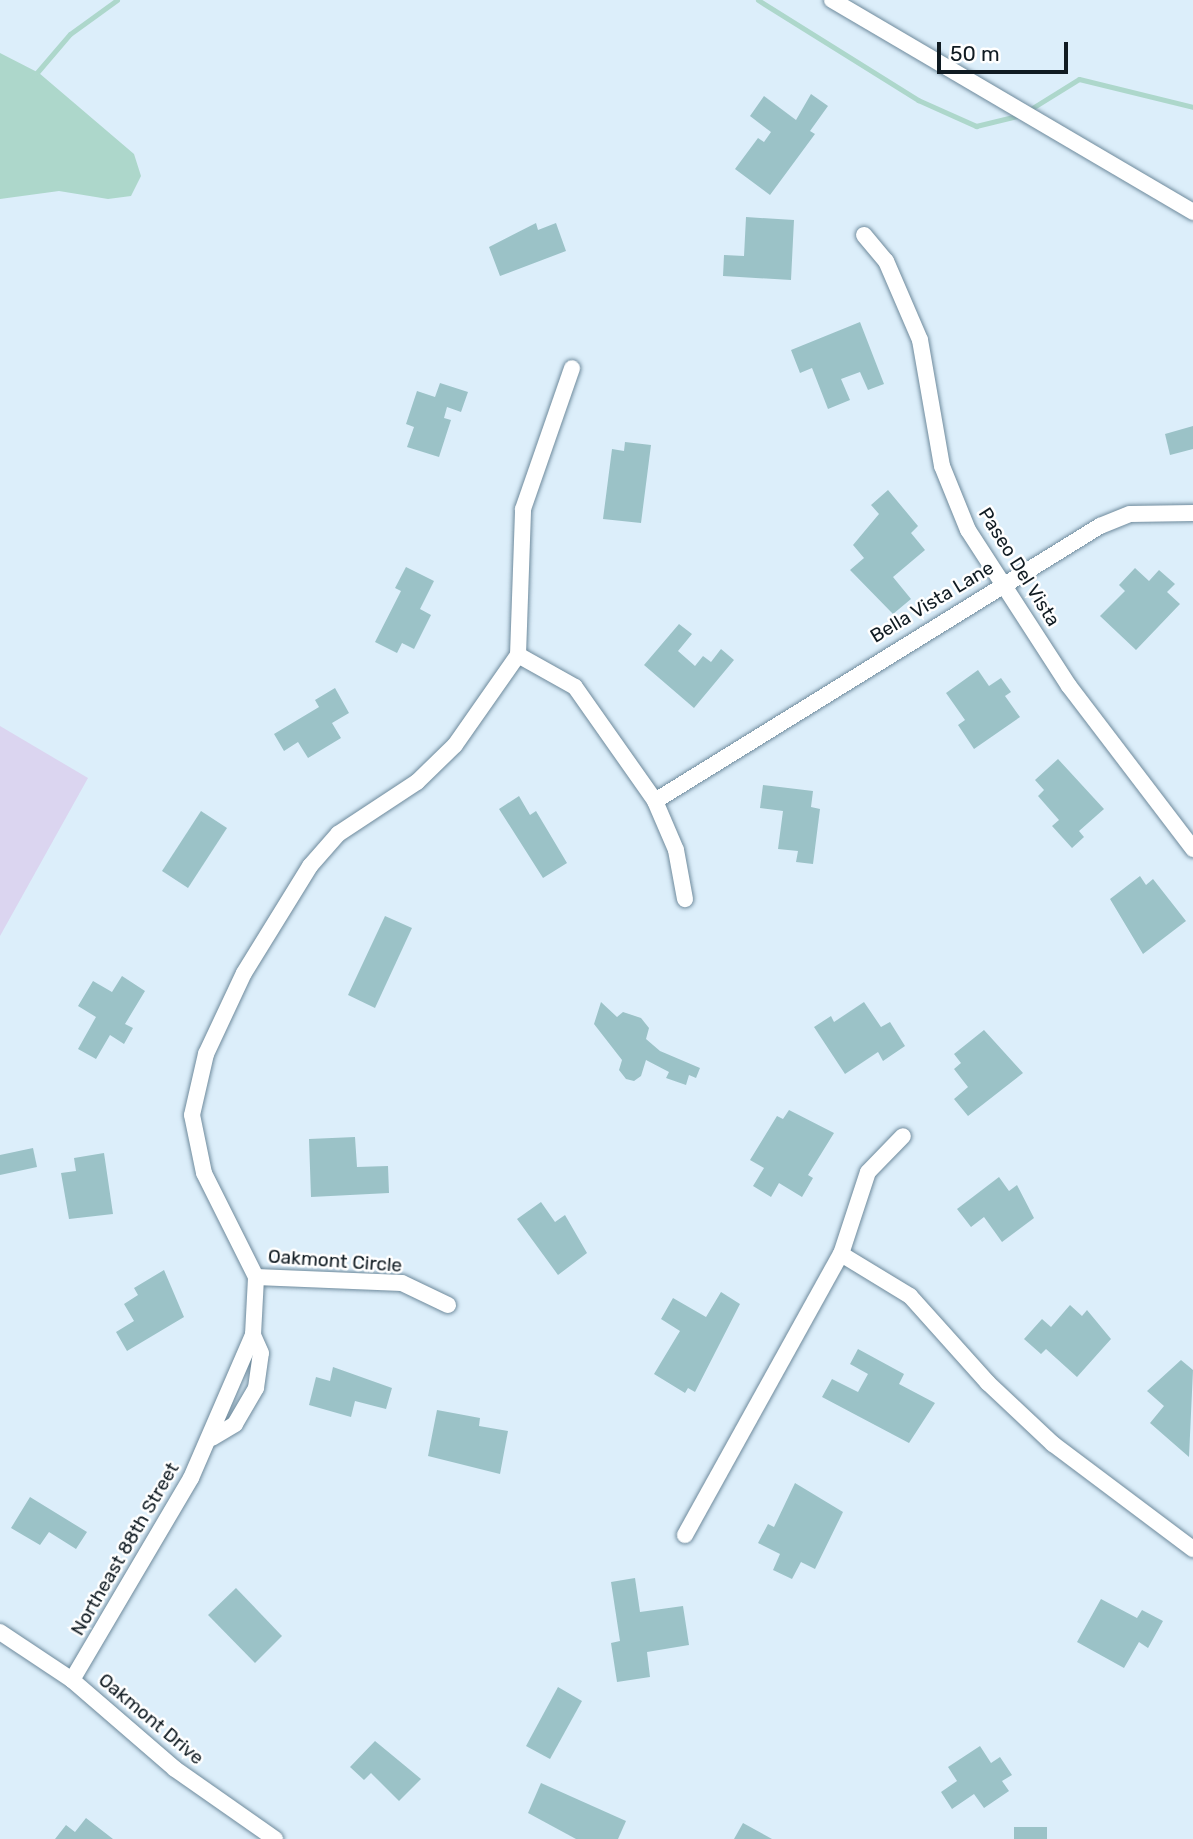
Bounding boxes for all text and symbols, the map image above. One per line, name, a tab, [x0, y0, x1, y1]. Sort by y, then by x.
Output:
scale bar	[941, 28, 1072, 72]
text: 50 m	[950, 41, 1000, 66]
street label: Paseo Del Vista	[973, 503, 1065, 631]
street label: Bella Vista Lane	[866, 556, 998, 648]
street label: Oakmont Circle	[267, 1245, 403, 1277]
street label: Northeast 88th Street	[66, 1458, 184, 1640]
street label: Oakmont Drive	[94, 1668, 208, 1770]

